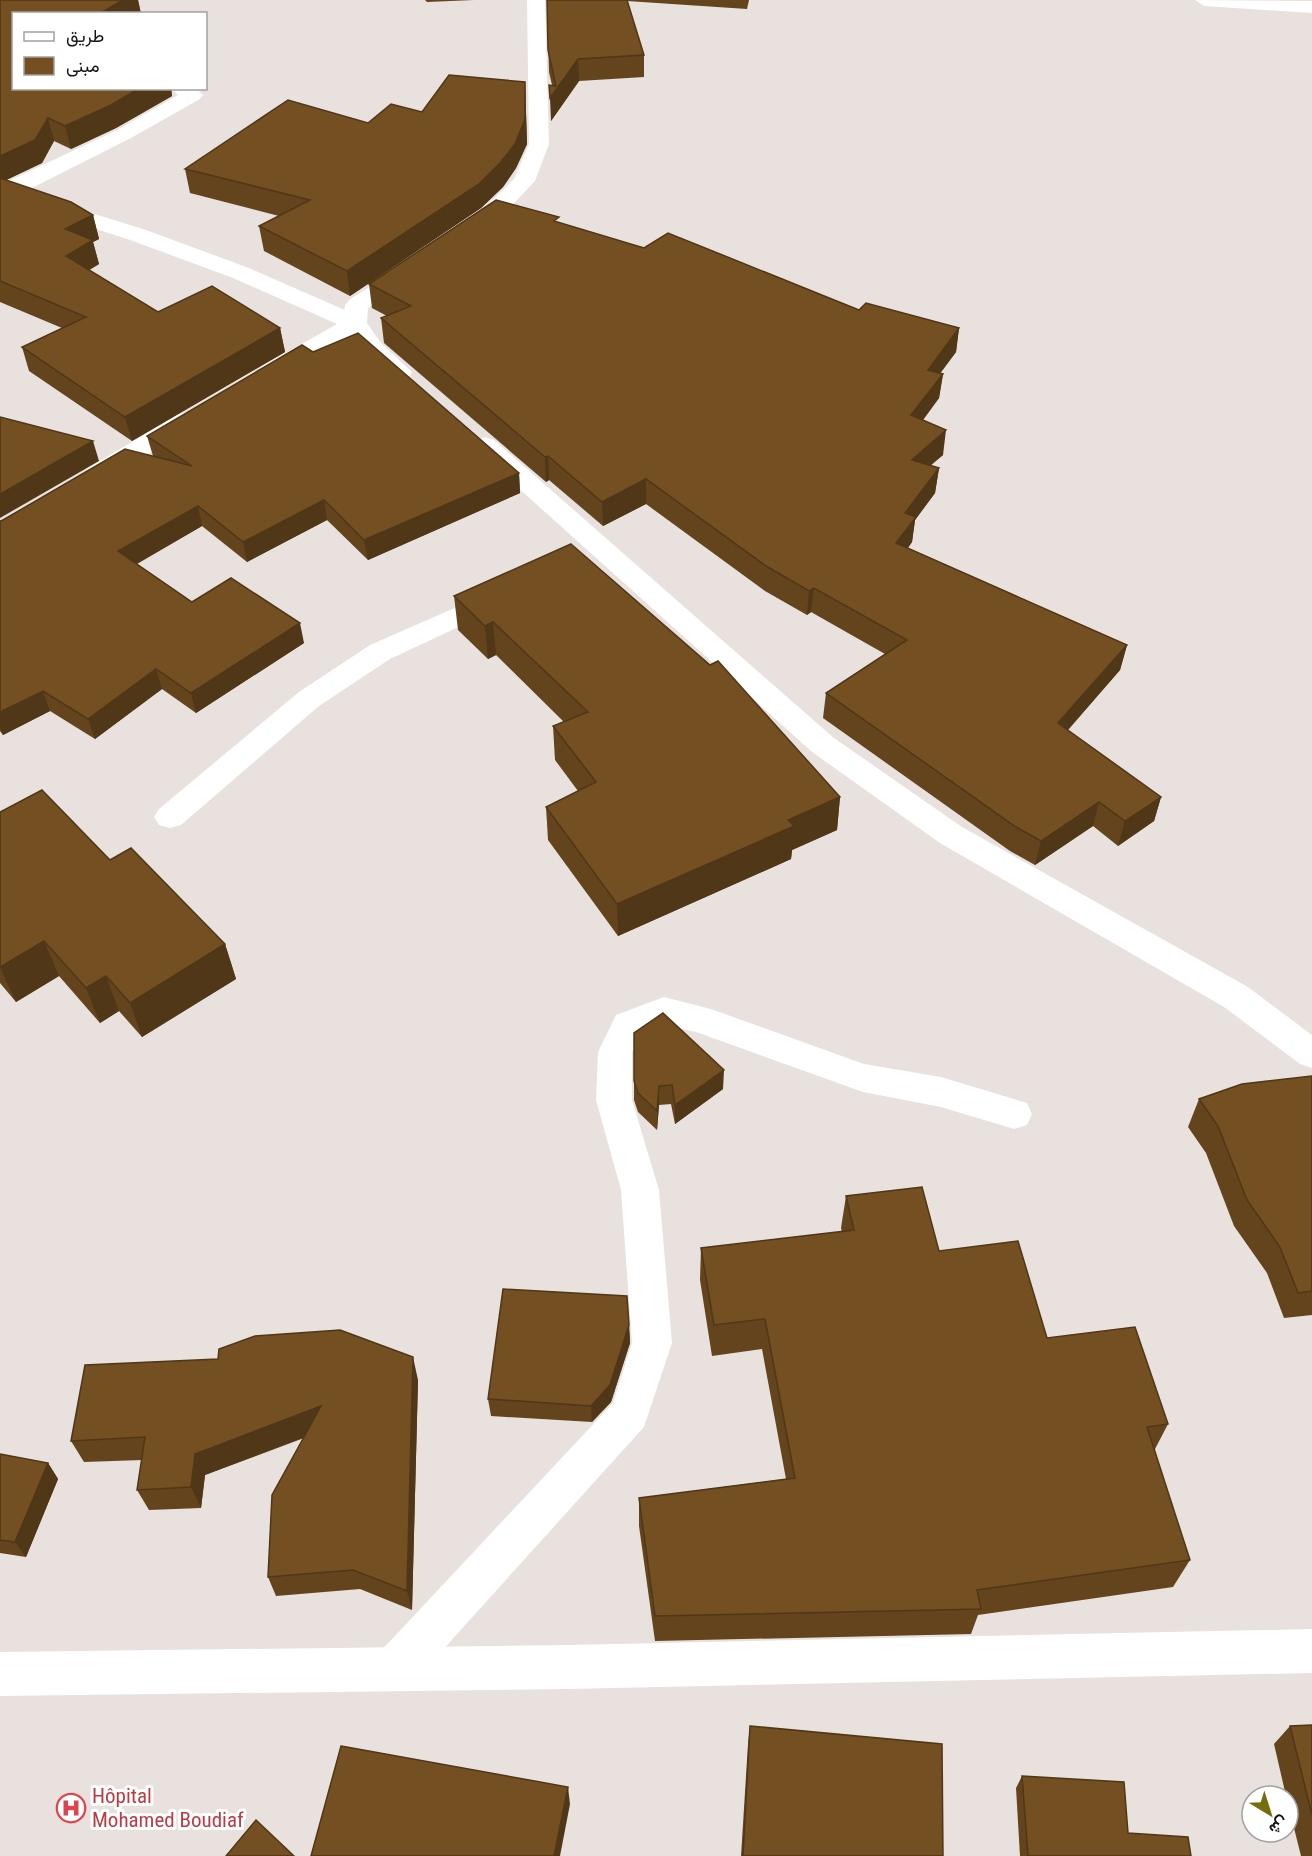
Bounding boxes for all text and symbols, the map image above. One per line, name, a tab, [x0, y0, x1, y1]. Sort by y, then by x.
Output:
legend	[12, 12, 207, 90]
text: طريق	[66, 25, 104, 47]
text: مبنى	[66, 55, 100, 77]
place label: Hôpital Mohamed Boudiaf	[92, 1784, 244, 1832]
north arrow	[1240, 1784, 1300, 1844]
hospital icon: Hôpital Mohamed Boudiaf	[55, 1792, 87, 1824]
text: ش	[1265, 1812, 1292, 1839]

